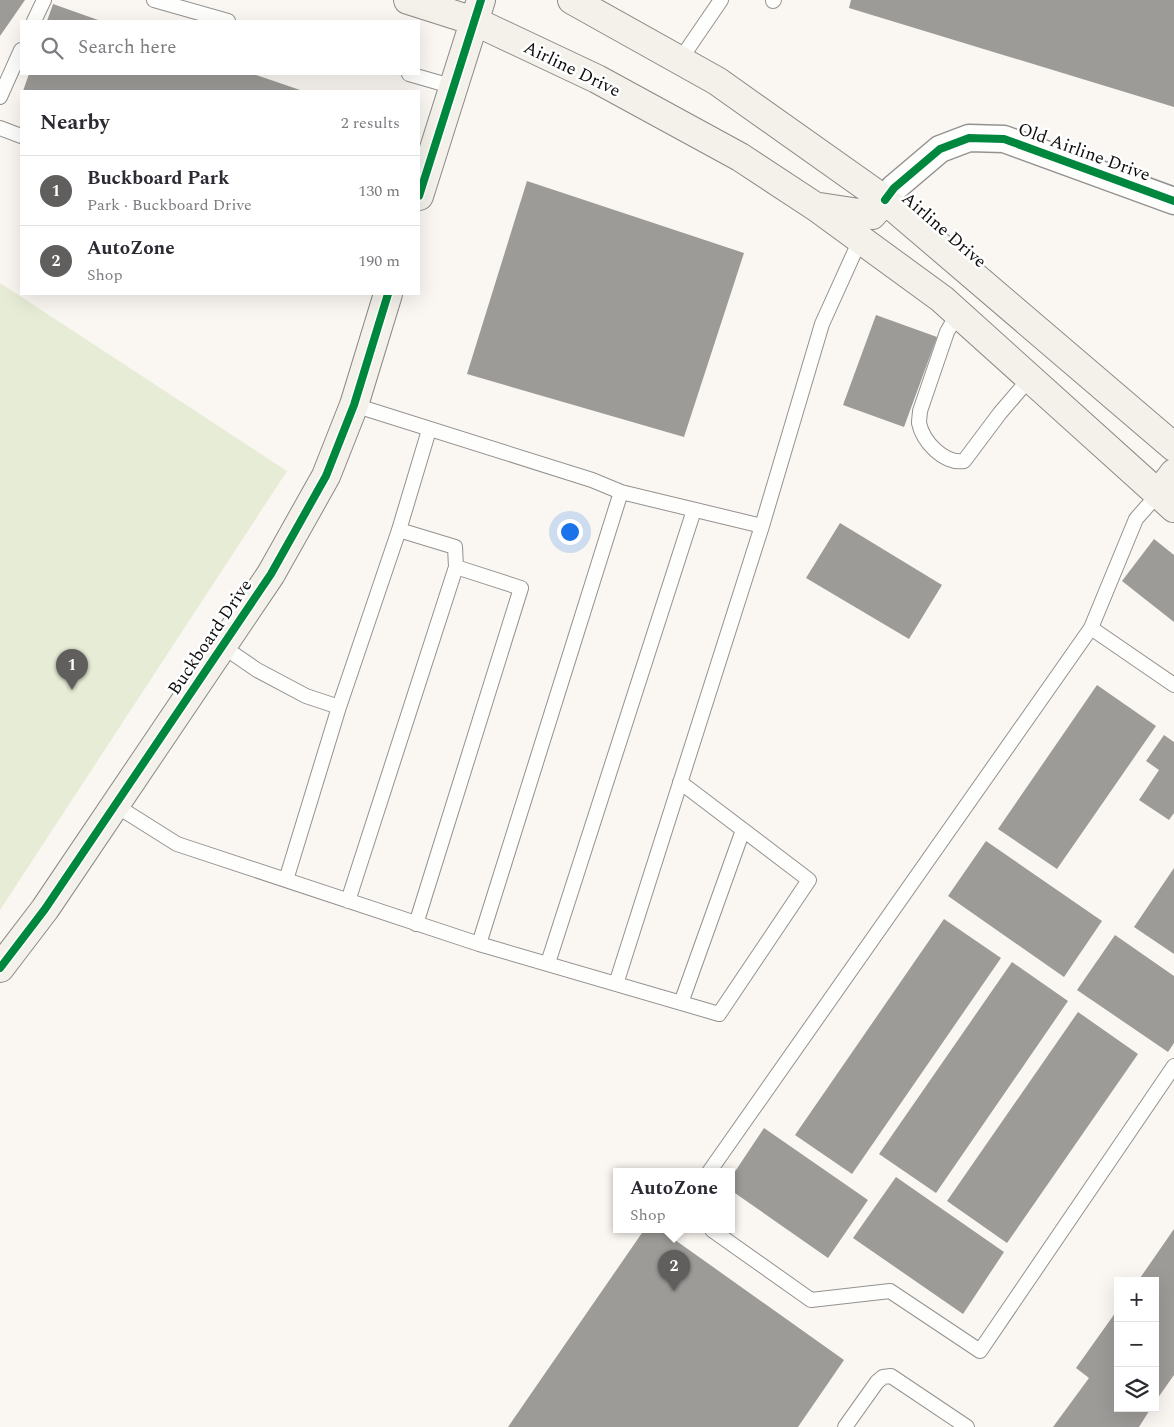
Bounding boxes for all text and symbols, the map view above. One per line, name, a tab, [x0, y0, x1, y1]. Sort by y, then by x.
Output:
search box	[20, 20, 420, 75]
text: Search here	[78, 33, 177, 62]
icon: search	[38, 34, 66, 62]
street label: Airline Drive	[519, 34, 625, 104]
text: Nearby	[40, 107, 110, 139]
text: 2 results	[341, 111, 400, 135]
street label: Old Airline Drive	[1014, 115, 1154, 189]
text: Buckboard Park	[87, 164, 229, 193]
text: 1	[52, 179, 60, 203]
text: 130 m	[358, 179, 400, 203]
street label: Airline Drive	[896, 185, 992, 275]
text: Park · Buckboard Drive	[87, 193, 252, 217]
text: AutoZone	[87, 234, 175, 263]
text: 2	[52, 249, 60, 273]
text: 190 m	[358, 249, 400, 273]
text: Shop	[87, 263, 123, 287]
your location	[557, 519, 583, 545]
street label: Buckboard Drive	[161, 574, 259, 700]
pin: 1	[56, 649, 88, 690]
popup	[613, 1168, 735, 1233]
text: AutoZone	[630, 1174, 718, 1203]
text: Shop	[630, 1203, 666, 1227]
pin: 2	[658, 1250, 690, 1291]
map controls	[1114, 1277, 1159, 1412]
button: +	[1114, 1277, 1159, 1322]
button: −	[1114, 1322, 1159, 1367]
button: layers	[1114, 1367, 1159, 1412]

